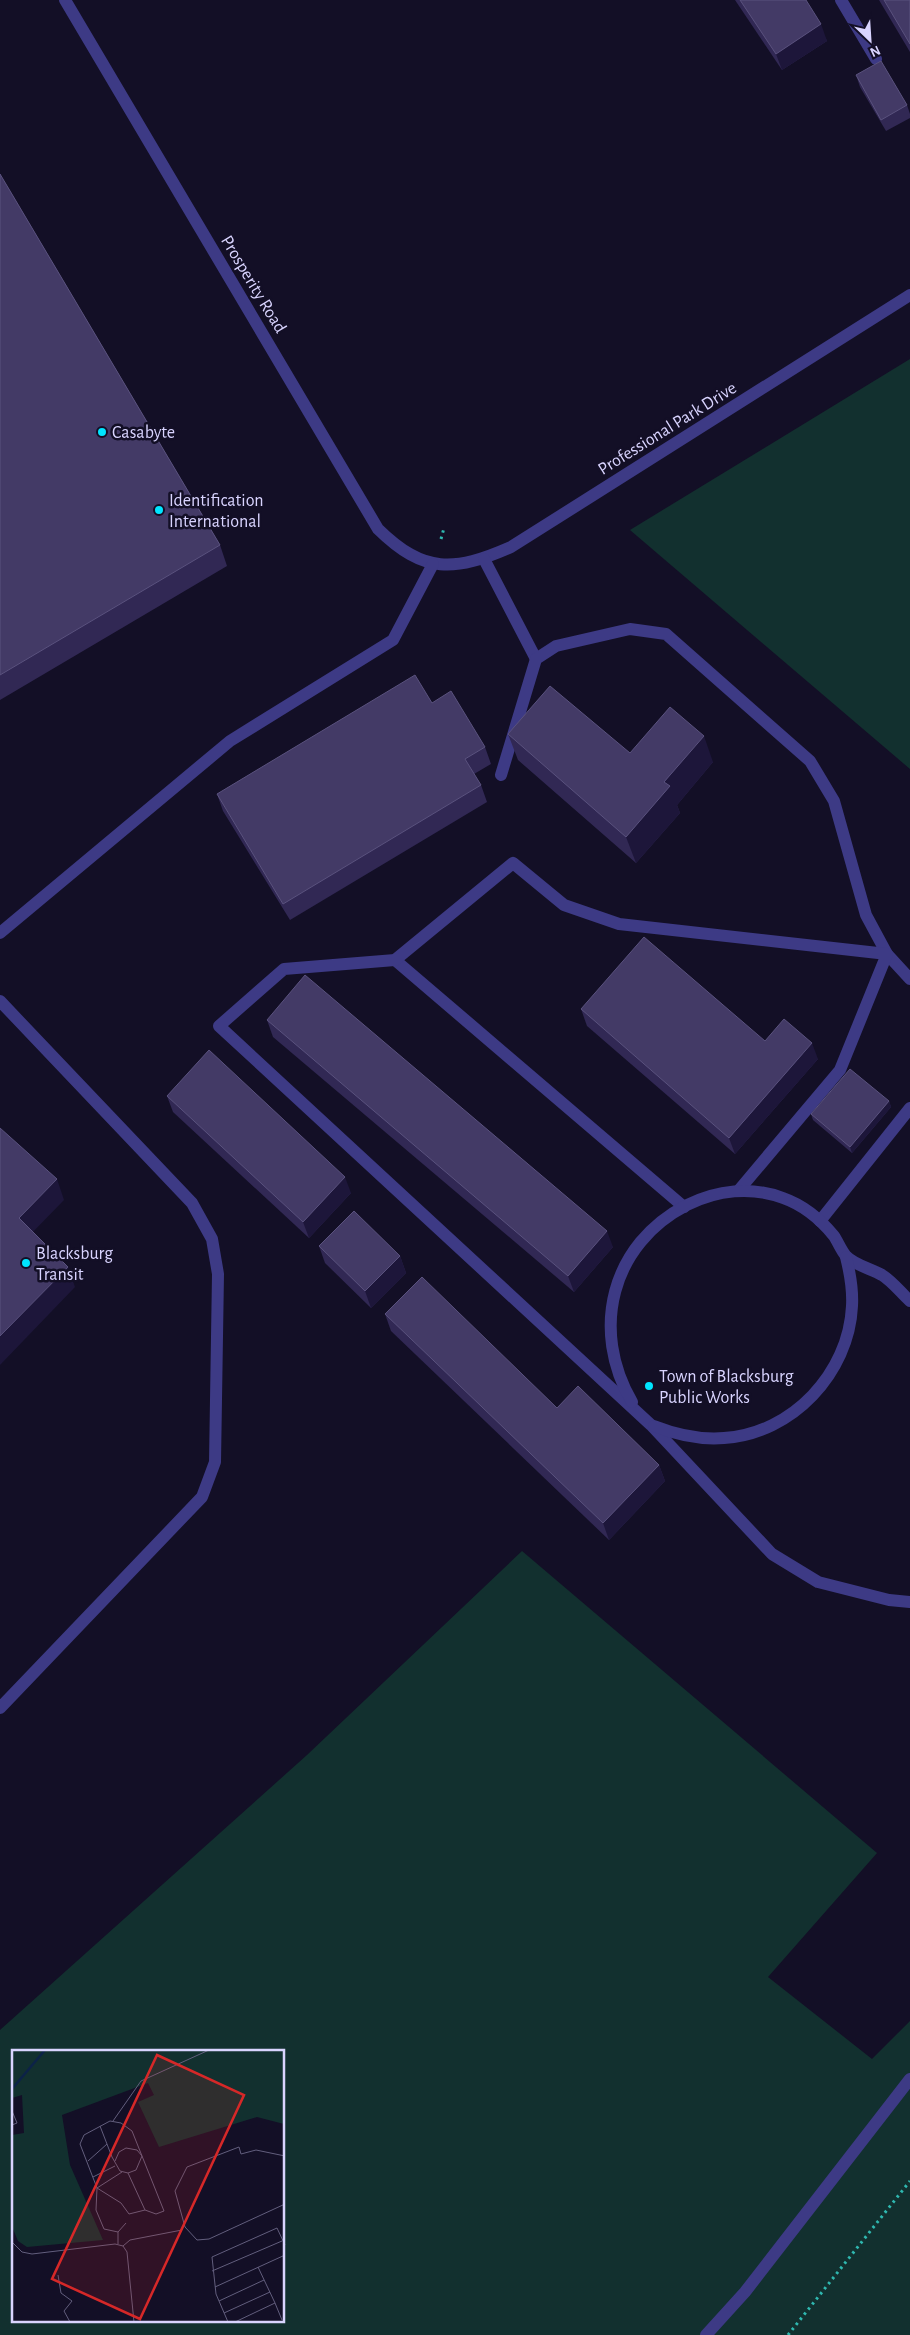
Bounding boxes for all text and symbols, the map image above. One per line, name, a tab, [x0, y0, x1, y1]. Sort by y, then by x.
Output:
north arrow	[845, 15, 895, 65]
text: N	[868, 42, 882, 59]
street label: Prosperity Road	[217, 233, 289, 336]
street label: Professional Park Drive	[595, 379, 740, 479]
place label: Casabyte	[112, 424, 175, 442]
marker: Casabyte	[96, 426, 108, 438]
place label: Identification International	[169, 492, 264, 531]
marker: Identification International	[153, 504, 165, 516]
place label: Blacksburg Transit	[36, 1245, 113, 1284]
marker: Blacksburg Transit	[20, 1257, 32, 1269]
place label: Town of Blacksburg Public Works	[659, 1368, 794, 1407]
marker: Town of Blacksburg Public Works	[643, 1380, 655, 1392]
inset map	[12, 2050, 285, 2322]

